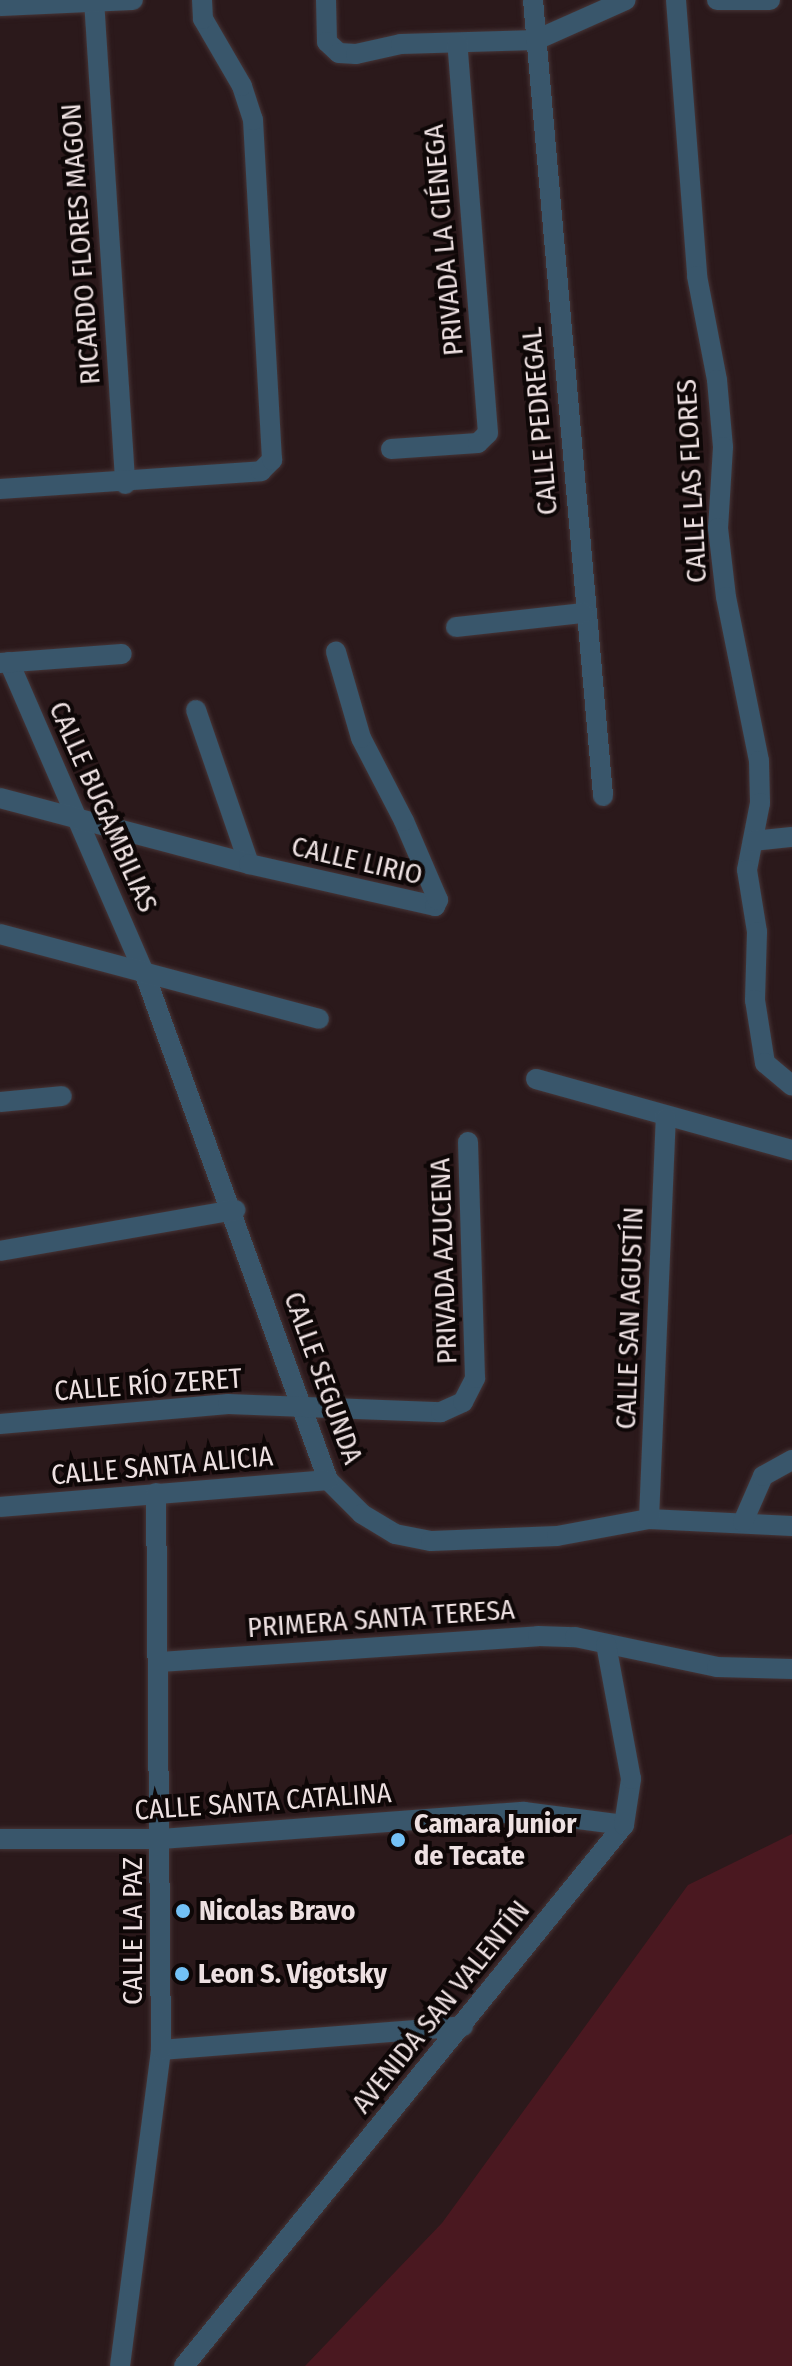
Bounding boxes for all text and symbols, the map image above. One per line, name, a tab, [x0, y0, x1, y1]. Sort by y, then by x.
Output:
street label: RICARDO FLORES MAGON	[54, 102, 108, 386]
street label: PRIVADA LA CIÉNEGA	[417, 123, 471, 357]
street label: CALLE PEDREGAL	[515, 326, 565, 516]
street label: CALLE LAS FLORES	[670, 378, 714, 584]
street label: CALLE BUGAMBILIAS	[42, 697, 164, 917]
street label: CALLE LIRIO	[288, 830, 426, 892]
street label: PRIVADA AZUCENA	[424, 1157, 464, 1365]
street label: CALLE SAN AGUSTÍN	[609, 1206, 651, 1430]
street label: CALLE SEGUNDA	[276, 1288, 370, 1468]
street label: CALLE RÍO ZERET	[53, 1362, 243, 1408]
street label: CALLE SANTA ALICIA	[50, 1440, 274, 1492]
street label: PRIMERA SANTA TERESA	[246, 1593, 516, 1645]
street label: CALLE SANTA CATALINA	[134, 1776, 392, 1828]
place label: Camara Junior de Tecate	[414, 1807, 577, 1873]
marker: Camara Junior de Tecate	[389, 1831, 407, 1849]
street label: CALLE LA PAZ	[116, 1857, 150, 2005]
place label: Nicolas Bravo	[199, 1894, 355, 1928]
street label: AVENIDA SAN VALENTÍN	[345, 1894, 537, 2120]
marker: Nicolas Bravo	[174, 1902, 192, 1920]
place label: Leon S. Vigotsky	[198, 1957, 387, 1991]
marker: Leon S. Vigotsky	[173, 1965, 191, 1983]

